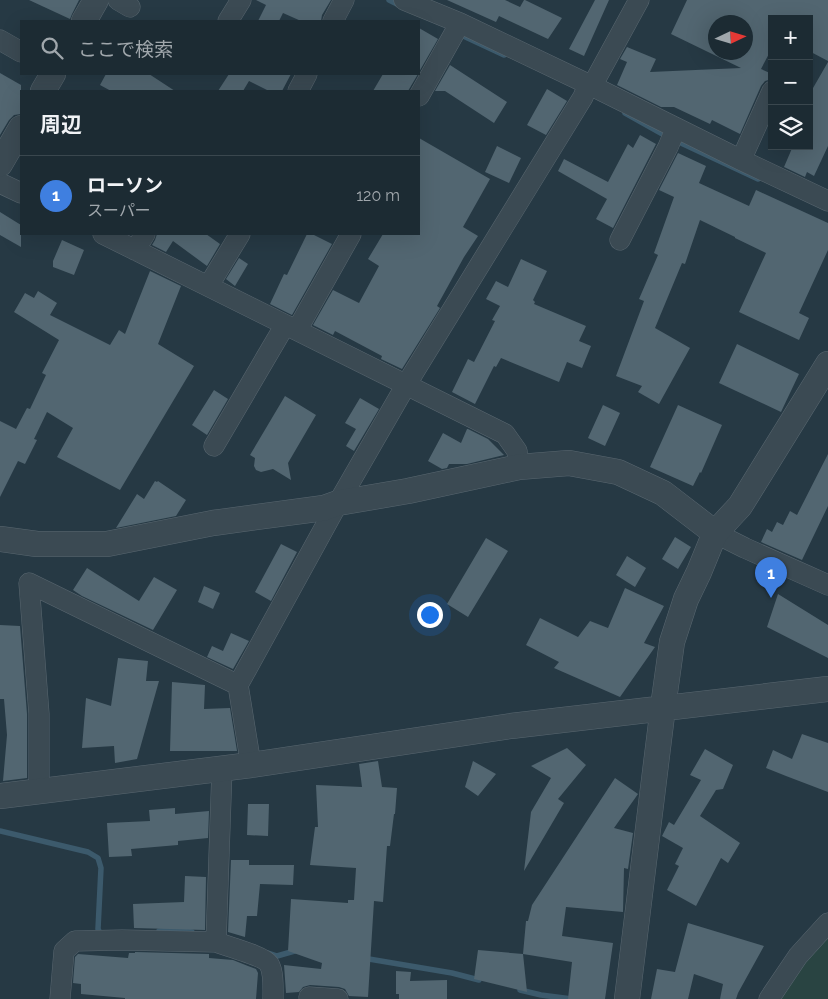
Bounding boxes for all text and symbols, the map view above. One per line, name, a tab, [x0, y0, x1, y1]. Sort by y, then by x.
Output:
north arrow	[708, 15, 753, 60]
map controls	[768, 15, 813, 150]
button: +	[768, 15, 813, 60]
search box	[20, 20, 420, 75]
icon: search	[38, 34, 66, 62]
text: ここで検索	[78, 38, 173, 60]
button: −	[768, 60, 813, 105]
button: layers	[768, 105, 813, 150]
text: 周辺	[40, 112, 82, 137]
text: ローソン	[87, 174, 163, 196]
text: 1	[52, 186, 60, 205]
text: 120 m	[356, 186, 400, 205]
text: スーパー	[87, 201, 151, 220]
pin: 1	[755, 557, 787, 598]
your location	[417, 602, 443, 628]

